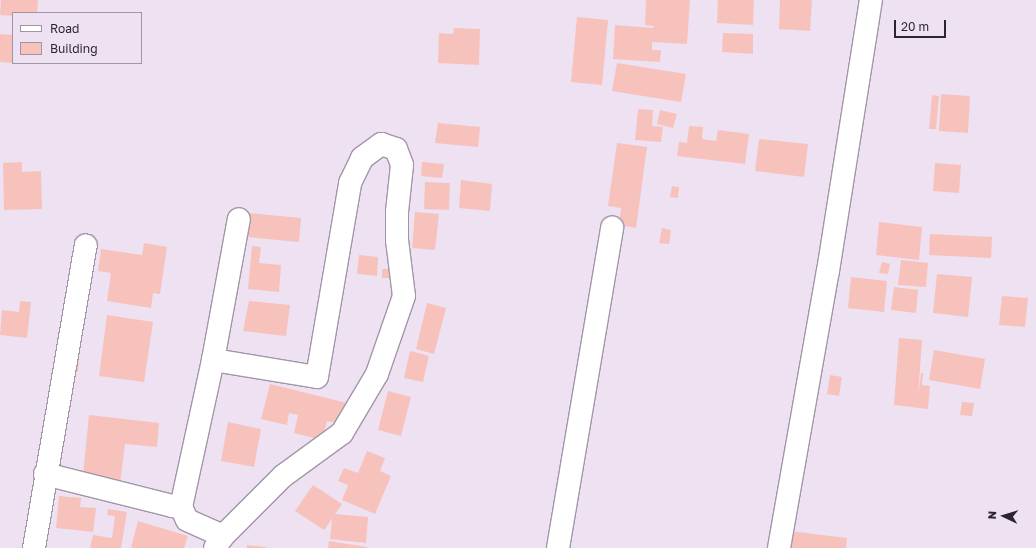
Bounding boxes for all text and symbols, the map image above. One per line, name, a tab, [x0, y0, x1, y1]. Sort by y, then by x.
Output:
legend	[12, 12, 142, 64]
scale bar	[896, 12, 948, 38]
text: 20 m	[901, 19, 929, 34]
text: Road	[50, 21, 79, 36]
text: Building	[50, 41, 98, 56]
north arrow	[984, 496, 1024, 536]
text: N	[985, 510, 998, 520]

